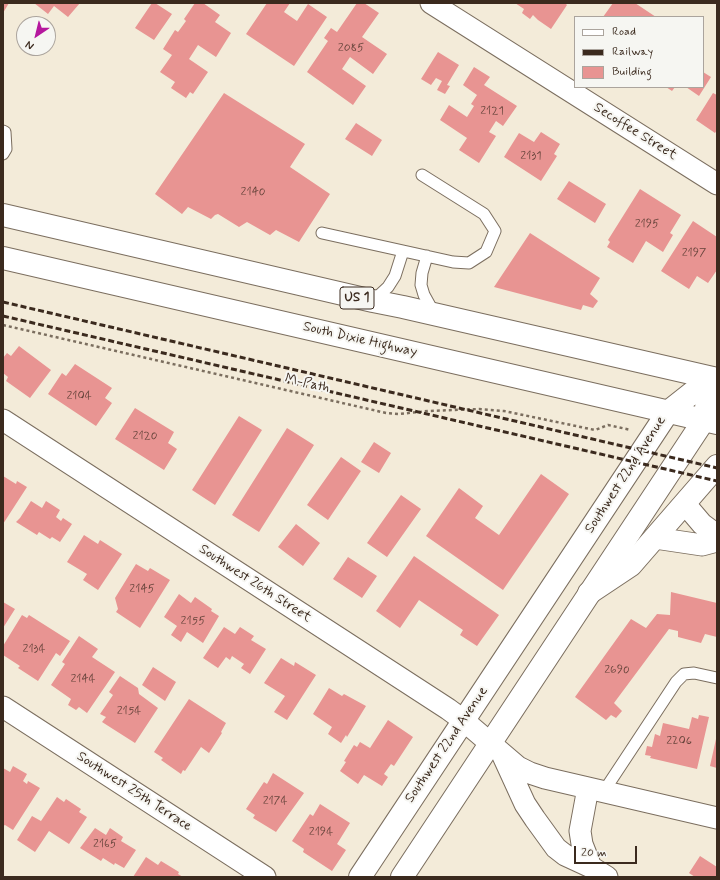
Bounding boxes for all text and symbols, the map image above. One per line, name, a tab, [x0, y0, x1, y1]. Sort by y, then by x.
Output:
north arrow	[16, 16, 56, 56]
legend	[574, 16, 704, 88]
text: Road	[612, 24, 636, 40]
text: N	[23, 37, 37, 53]
house number: 2085	[338, 41, 364, 55]
text: Railway	[612, 44, 653, 60]
text: Building	[612, 64, 652, 80]
street label: Secoffee Street	[590, 100, 680, 164]
house number: 2121	[480, 104, 504, 118]
house number: 2131	[520, 149, 542, 163]
house number: 2140	[241, 185, 265, 199]
house number: 2195	[635, 217, 659, 231]
house number: 2197	[682, 246, 706, 260]
road number: US 1	[340, 287, 374, 309]
street label: South Dixie Highway	[301, 319, 419, 361]
street label: M-Path	[283, 371, 331, 397]
house number: 2104	[66, 389, 92, 403]
street label: Southwest 22nd Avenue	[582, 413, 670, 537]
house number: 2120	[133, 429, 157, 443]
street label: Southwest 26th Street	[196, 541, 314, 627]
house number: 2145	[129, 582, 155, 596]
house number: 2155	[181, 614, 205, 628]
house number: 2134	[23, 642, 45, 656]
house number: 2690	[604, 663, 630, 677]
house number: 2144	[70, 672, 96, 686]
street label: Southwest 22nd Avenue	[402, 684, 492, 806]
house number: 2154	[117, 704, 141, 718]
house number: 2206	[666, 734, 692, 748]
street label: Southwest 25th Terrace	[73, 749, 195, 835]
house number: 2174	[263, 794, 287, 808]
house number: 2194	[309, 825, 333, 839]
house number: 2165	[93, 837, 117, 851]
scale bar	[576, 838, 639, 864]
text: 20 m	[581, 845, 607, 861]

